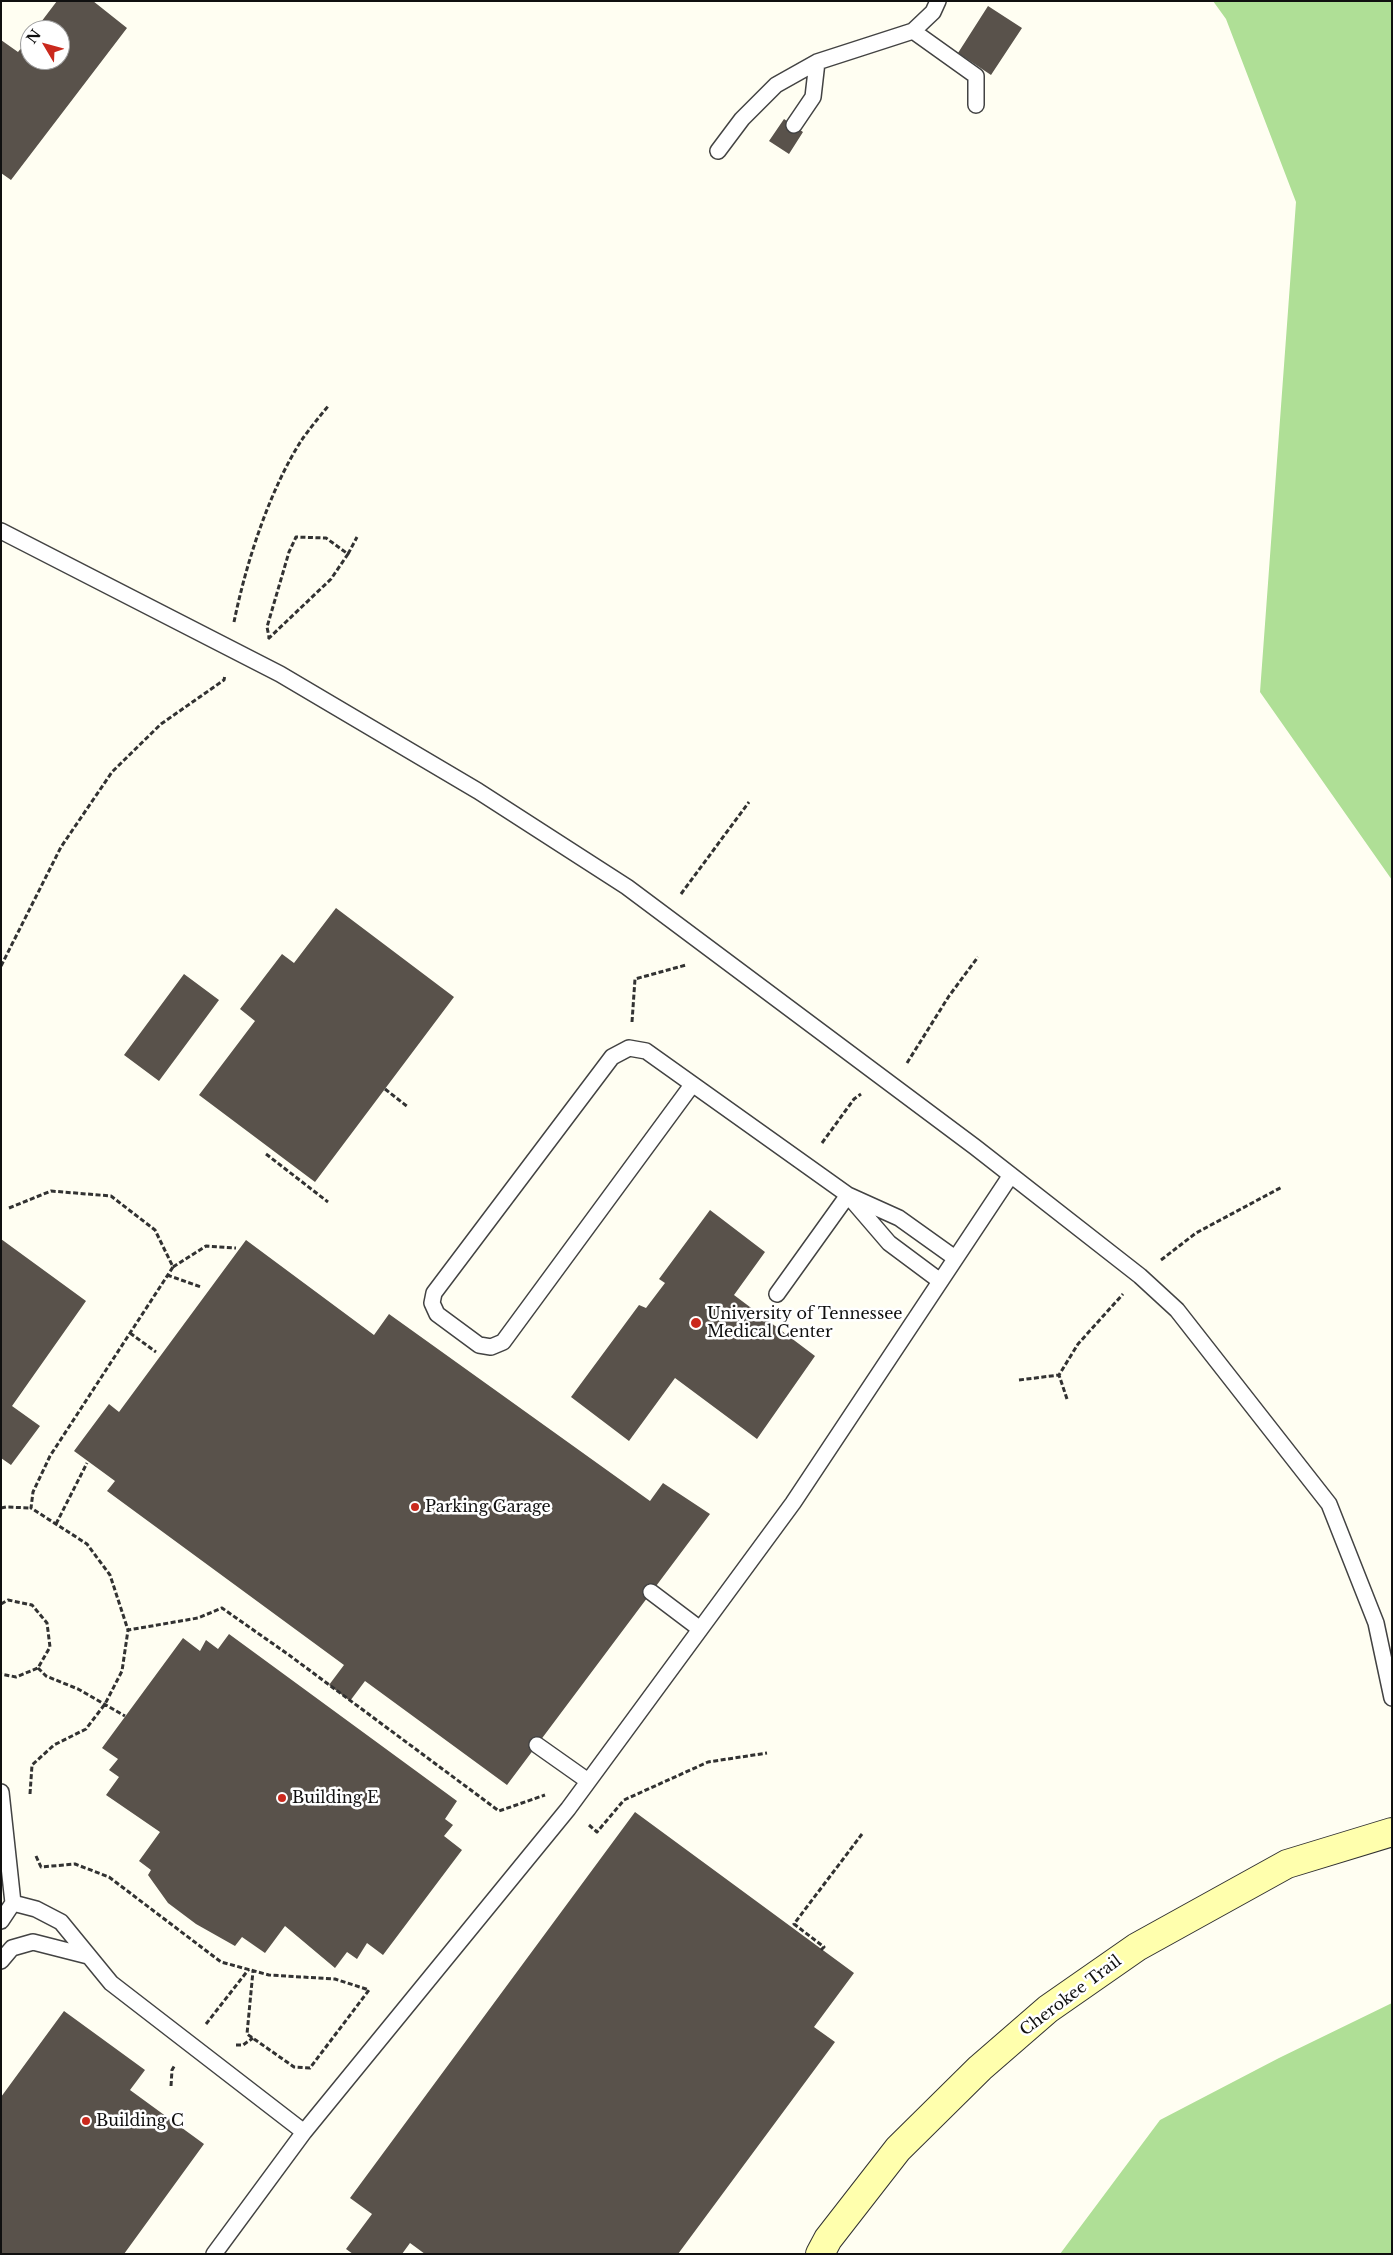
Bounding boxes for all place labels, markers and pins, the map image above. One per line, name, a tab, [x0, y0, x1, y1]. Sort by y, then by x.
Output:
place label: University of Tennessee Medical Center	[707, 1304, 902, 1342]
marker: University of Tennessee Medical Center	[689, 1316, 703, 1330]
place label: Parking Garage	[425, 1497, 551, 1517]
marker: Parking Garage	[409, 1501, 421, 1513]
place label: Building E	[292, 1788, 379, 1808]
marker: Building E	[276, 1792, 288, 1804]
place label: Building C	[96, 2111, 184, 2131]
marker: Building C	[80, 2115, 92, 2127]

